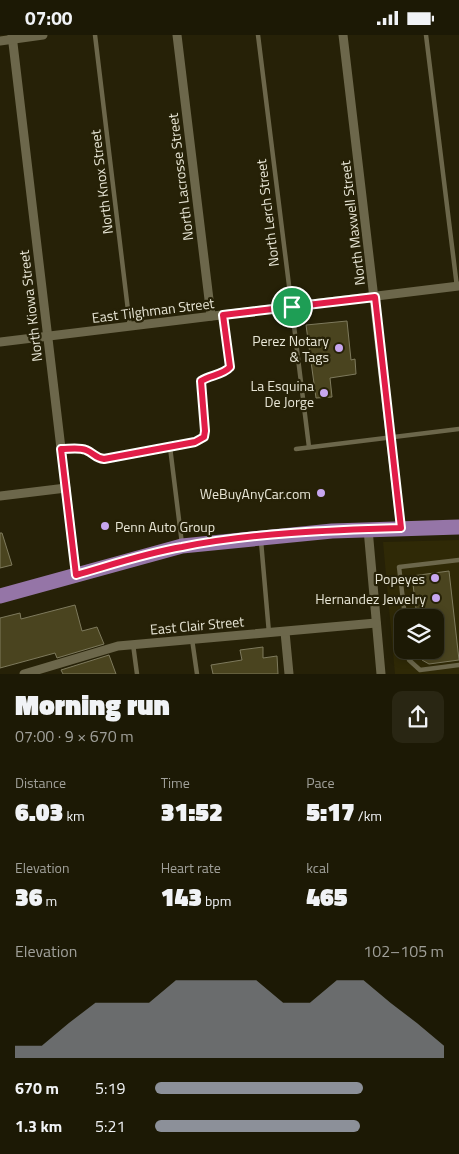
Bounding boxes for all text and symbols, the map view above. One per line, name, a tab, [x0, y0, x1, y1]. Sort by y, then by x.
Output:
text: 07:00	[25, 3, 72, 32]
street label: North Lacrosse Street	[162, 112, 198, 242]
street label: North Knox Street	[84, 128, 118, 236]
street label: North Lerch Street	[250, 158, 284, 268]
street label: North Maxwell Street	[334, 159, 370, 287]
street label: North Kiowa Street	[13, 249, 47, 363]
pin	[271, 286, 313, 328]
street label: East Tilghman Street	[91, 292, 215, 328]
icon: arrive	[278, 293, 306, 321]
place label: Perez Notary & Tags	[252, 330, 329, 367]
marker: Perez Notary & Tags	[333, 342, 345, 354]
place label: La Esquina De Jorge	[251, 375, 314, 412]
marker: La Esquina De Jorge	[318, 387, 330, 399]
place label: WeBuyAnyCar.com	[200, 483, 311, 504]
marker: WeBuyAnyCar.com	[315, 487, 327, 499]
place label: Penn Auto Group	[115, 516, 215, 537]
marker: Penn Auto Group	[99, 520, 111, 532]
place label: Popeyes	[375, 568, 425, 589]
marker: Popeyes	[429, 572, 441, 584]
place label: Hernandez Jewelry	[315, 588, 426, 609]
marker: Hernandez Jewelry	[430, 592, 442, 604]
map controls	[394, 609, 444, 659]
button: layers	[394, 609, 444, 659]
street label: East Clair Street	[149, 610, 245, 640]
text: Morning run	[15, 683, 170, 726]
button: share	[392, 691, 444, 743]
text: 07:00 · 9 × 670 m	[15, 724, 134, 748]
text: Distance	[15, 772, 66, 793]
text: Time	[161, 772, 190, 793]
text: Pace	[306, 772, 335, 793]
text: 6.03	[15, 793, 63, 831]
text: 31:52	[161, 793, 223, 831]
text: 5:17	[306, 793, 355, 831]
text: km	[63, 805, 85, 826]
text: /km	[355, 805, 382, 826]
text: Elevation	[15, 857, 69, 878]
text: Heart rate	[161, 857, 221, 878]
text: kcal	[306, 857, 329, 878]
text: 36	[15, 878, 43, 916]
text: 143	[161, 878, 202, 916]
text: 465	[306, 878, 348, 916]
text: m	[43, 890, 57, 911]
text: bpm	[202, 890, 231, 911]
text: Elevation	[15, 939, 77, 963]
text: 102–105 m	[363, 939, 444, 963]
text: 670 m	[15, 1076, 59, 1100]
text: 5:19	[95, 1076, 125, 1100]
text: 1.3 km	[15, 1114, 62, 1138]
text: 5:21	[95, 1114, 125, 1138]

